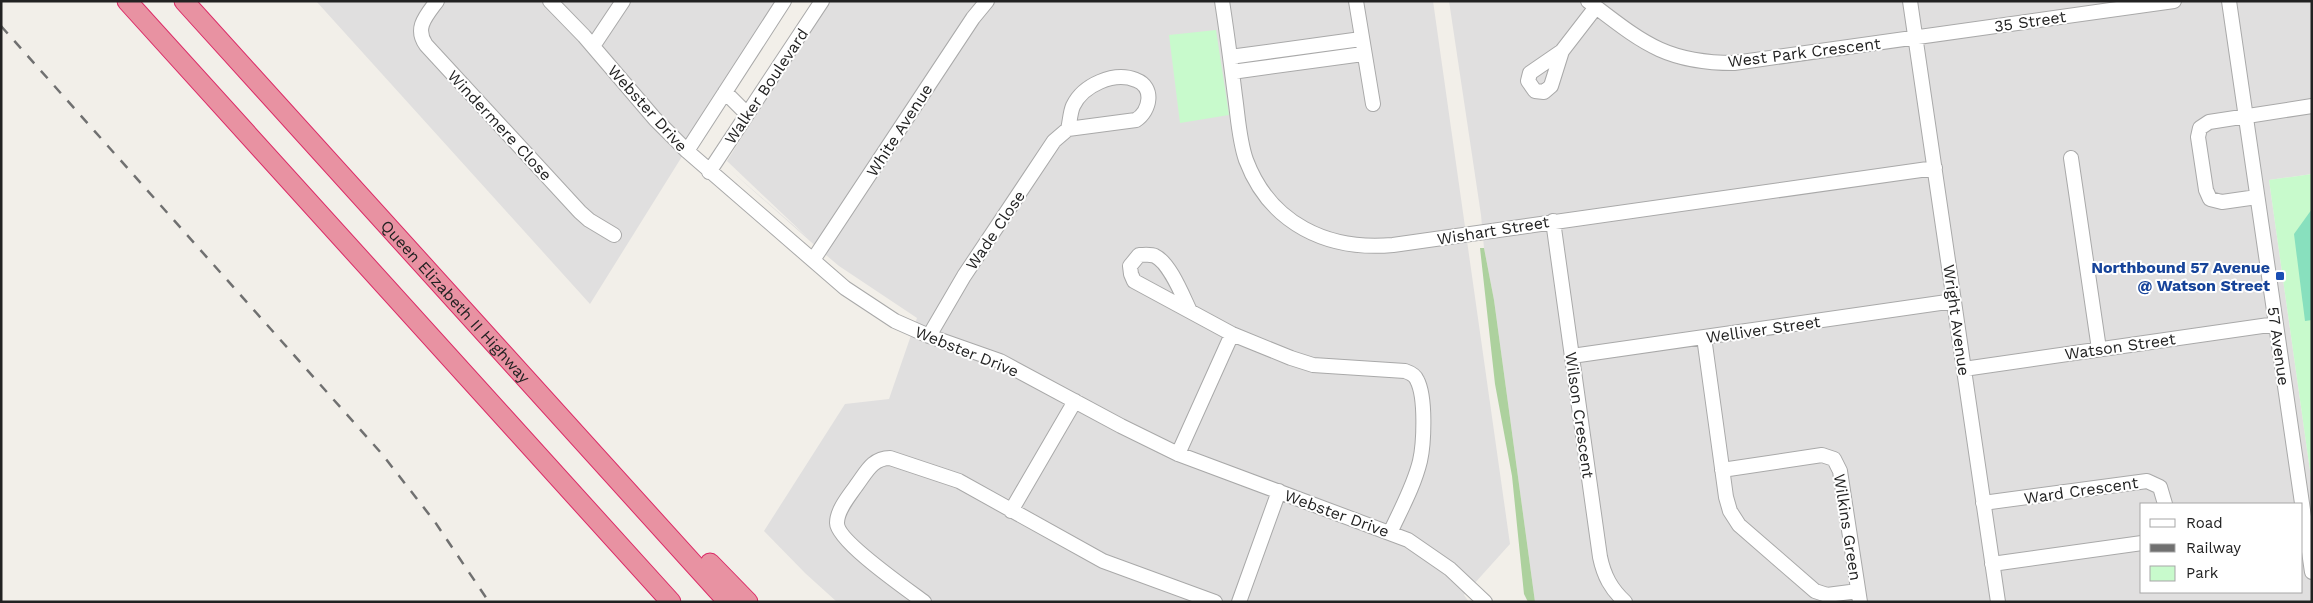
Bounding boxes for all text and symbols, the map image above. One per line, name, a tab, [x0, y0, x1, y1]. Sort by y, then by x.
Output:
street label: 35 Street	[1993, 7, 2067, 36]
street label: Walker Boulevard	[721, 25, 812, 148]
street label: West Park Crescent	[1727, 34, 1882, 71]
street label: Webster Drive	[604, 61, 691, 156]
street label: Windermere Close	[444, 66, 556, 184]
street label: White Avenue	[862, 80, 936, 180]
street label: Wade Close	[962, 187, 1029, 274]
street label: Wishart Street	[1436, 212, 1551, 249]
street label: Queen Elizabeth II Highway	[377, 216, 534, 388]
place label: Northbound 57 Avenue @ Watson Street	[2091, 258, 2270, 295]
street label: Wright Avenue	[1939, 263, 1974, 377]
marker: Northbound 57 Avenue @ Watson Street	[2274, 270, 2286, 282]
street label: 57 Avenue	[2264, 306, 2293, 387]
street label: Welliver Street	[1705, 312, 1822, 347]
street label: Webster Drive	[912, 322, 1021, 381]
street label: Watson Street	[2063, 329, 2177, 364]
street label: Wilson Crescent	[1561, 351, 1598, 480]
street label: Wilkins Green	[1830, 472, 1865, 582]
street label: Ward Crescent	[2023, 473, 2140, 508]
street label: Webster Drive	[1282, 486, 1392, 541]
legend	[2140, 503, 2303, 593]
text: Road	[2186, 514, 2223, 532]
text: Railway	[2186, 539, 2241, 557]
text: Park	[2186, 564, 2219, 582]

